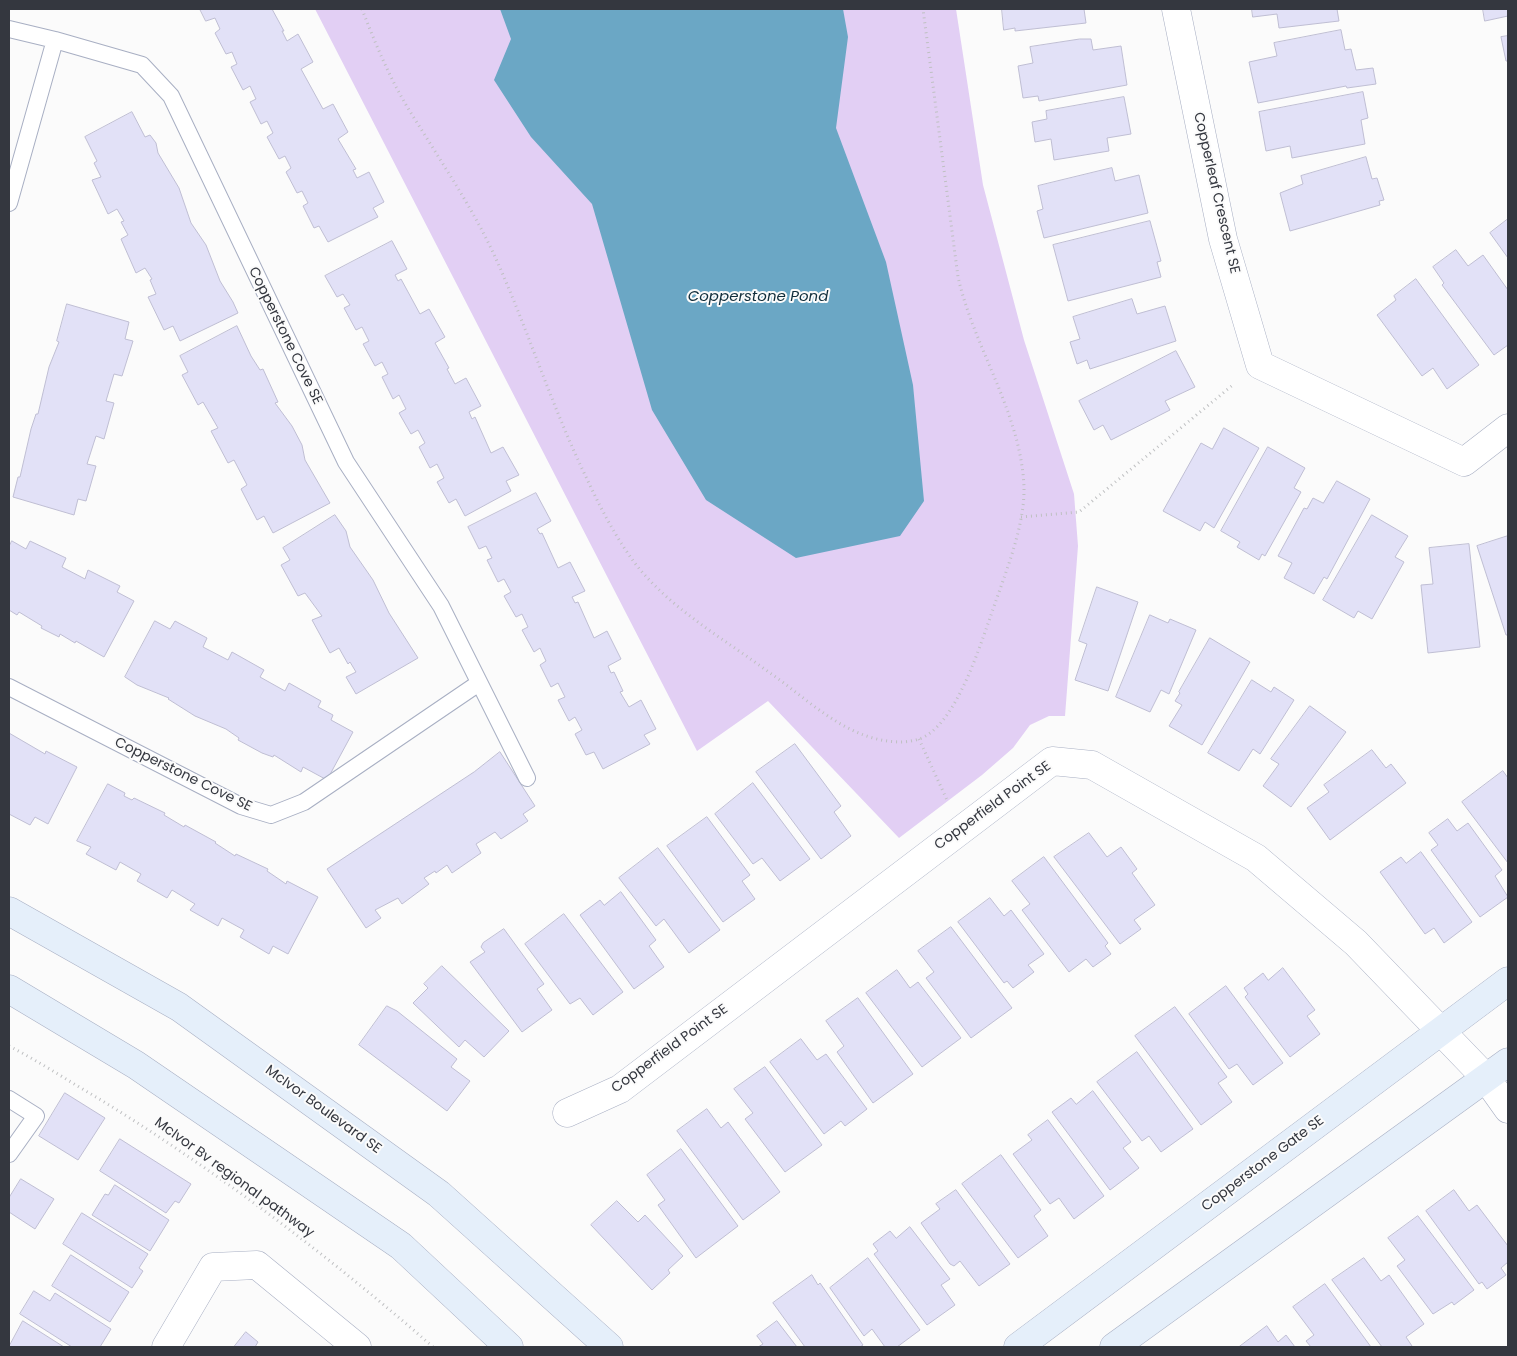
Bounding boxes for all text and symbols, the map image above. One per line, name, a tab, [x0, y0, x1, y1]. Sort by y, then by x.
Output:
street label: Copperleaf Crescent SE	[1189, 111, 1243, 275]
street label: Copperstone Cove SE	[244, 265, 326, 407]
water label: Copperstone Pond	[688, 288, 828, 306]
street label: Copperstone Cove SE	[112, 734, 254, 816]
street label: Copperfield Point SE	[932, 758, 1054, 854]
street label: Copperfield Point SE	[609, 1001, 731, 1097]
street label: McIvor Boulevard SE	[262, 1062, 384, 1158]
street label: Copperstone Gate SE	[1199, 1113, 1327, 1215]
street label: McIvor Bv regional pathway	[151, 1114, 317, 1242]

